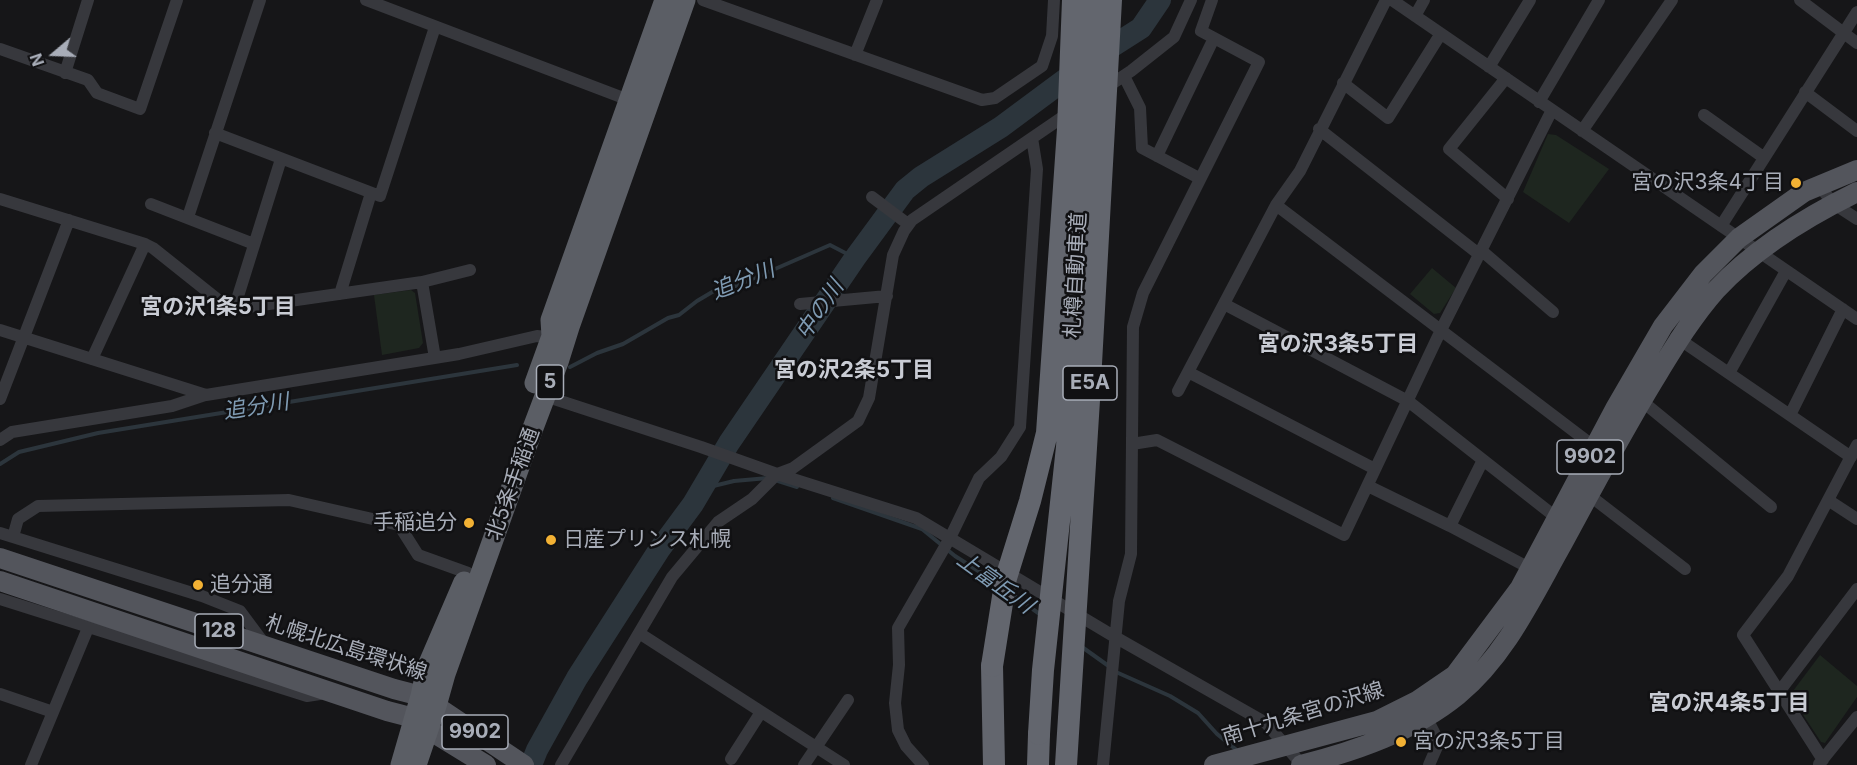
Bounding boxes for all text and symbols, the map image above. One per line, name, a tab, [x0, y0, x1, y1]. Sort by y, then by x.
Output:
north arrow	[24, 24, 84, 84]
text: N	[26, 51, 48, 69]
place label: 宮の沢3条4丁目	[1631, 170, 1784, 196]
marker: 宮の沢3条4丁目	[1789, 176, 1803, 190]
street label: 札樽自動車道	[1060, 211, 1092, 339]
water label: 追分川	[707, 256, 779, 306]
water label: 中の川	[791, 275, 849, 345]
district label: 宮の沢1条5丁目	[140, 294, 296, 320]
district label: 宮の沢3条5丁目	[1258, 331, 1418, 357]
district label: 宮の沢2条5丁目	[774, 357, 934, 383]
road number: 5	[536, 365, 564, 399]
road number: E5A	[1063, 366, 1117, 400]
water label: 追分川	[221, 389, 291, 425]
street label: 北5条手稲通	[481, 424, 545, 544]
road number: 9902	[1557, 440, 1623, 474]
place label: 手稲追分	[373, 510, 457, 536]
marker: 手稲追分	[462, 516, 476, 530]
place label: 日産プリンス札幌	[563, 527, 731, 553]
marker: 日産プリンス札幌	[544, 533, 558, 547]
water label: 上富丘川	[952, 546, 1038, 620]
place label: 追分通	[210, 572, 273, 598]
marker: 追分通	[191, 578, 205, 592]
street label: 札幌北広島環状線	[262, 610, 430, 686]
road number: 128	[195, 614, 243, 648]
street label: 南十九条宮の沢線	[1219, 677, 1387, 751]
district label: 宮の沢4条5丁目	[1649, 690, 1809, 716]
road number: 9902	[442, 715, 508, 749]
place label: 宮の沢3条5丁目	[1413, 729, 1565, 755]
marker: 宮の沢3条5丁目	[1394, 735, 1408, 749]

